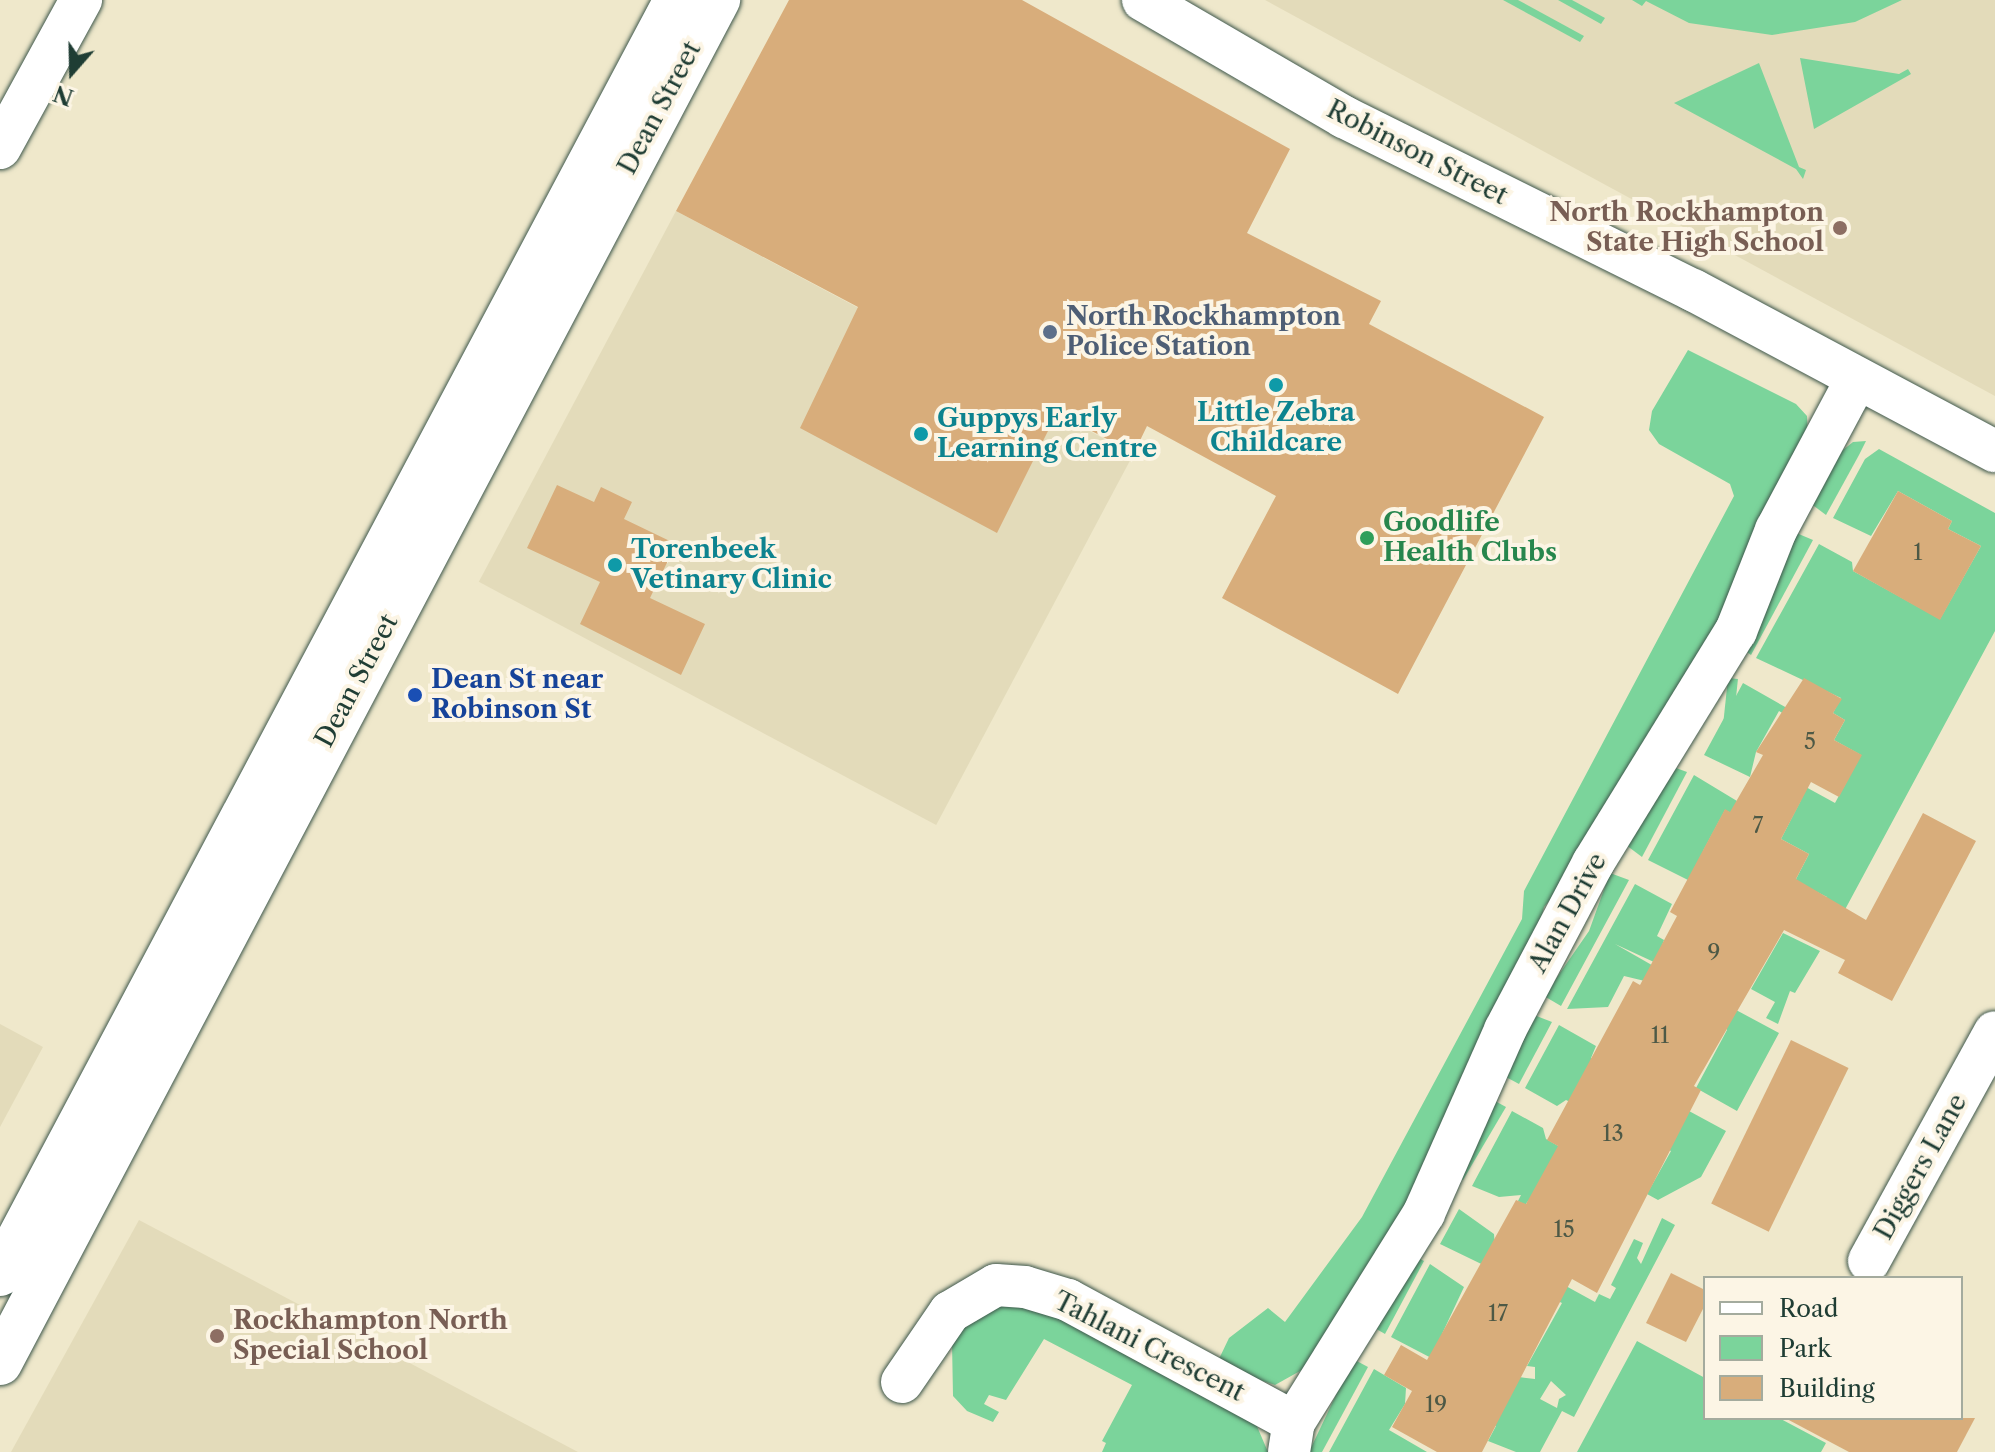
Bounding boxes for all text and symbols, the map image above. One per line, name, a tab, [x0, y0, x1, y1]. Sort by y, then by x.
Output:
north arrow	[32, 32, 112, 112]
street label: Dean Street	[612, 36, 708, 180]
text: N	[50, 79, 77, 111]
street label: Robinson Street	[1321, 94, 1513, 212]
place label: North Rockhampton State High School	[1549, 197, 1824, 258]
marker: North Rockhampton State High School	[1831, 219, 1849, 237]
place label: North Rockhampton Police Station	[1066, 301, 1341, 362]
marker: North Rockhampton Police Station	[1041, 323, 1059, 341]
marker: Little Zebra Childcare	[1267, 376, 1285, 394]
place label: Little Zebra Childcare	[1197, 397, 1355, 458]
place label: Guppys Early Learning Centre	[937, 403, 1157, 464]
marker: Guppys Early Learning Centre	[912, 425, 930, 443]
place label: Goodlife Health Clubs	[1383, 507, 1557, 568]
marker: Goodlife Health Clubs	[1358, 529, 1376, 547]
place label: Torenbeek Vetinary Clinic	[631, 534, 833, 596]
house number: 1	[1913, 540, 1923, 566]
marker: Torenbeek Vetinary Clinic	[606, 556, 624, 574]
street label: Dean Street	[309, 609, 405, 753]
place label: Dean St near Robinson St	[431, 664, 603, 726]
marker: Dean St near Robinson St	[406, 686, 424, 704]
house number: 5	[1804, 729, 1816, 755]
house number: 7	[1753, 813, 1763, 839]
street label: Alan Drive	[1522, 848, 1614, 978]
house number: 9	[1708, 940, 1720, 966]
house number: 11	[1651, 1023, 1669, 1049]
street label: Diggers Lane	[1868, 1089, 1974, 1245]
house number: 13	[1602, 1121, 1624, 1147]
house number: 15	[1553, 1217, 1575, 1243]
legend	[1703, 1276, 1963, 1420]
street label: Tahlani Crescent	[1048, 1285, 1250, 1409]
text: Road	[1779, 1294, 1838, 1323]
house number: 17	[1488, 1301, 1508, 1327]
place label: Rockhampton North Special School	[233, 1305, 508, 1366]
marker: Rockhampton North Special School	[208, 1327, 226, 1345]
text: Park	[1779, 1334, 1831, 1363]
text: Building	[1779, 1374, 1875, 1403]
house number: 19	[1425, 1392, 1447, 1418]

